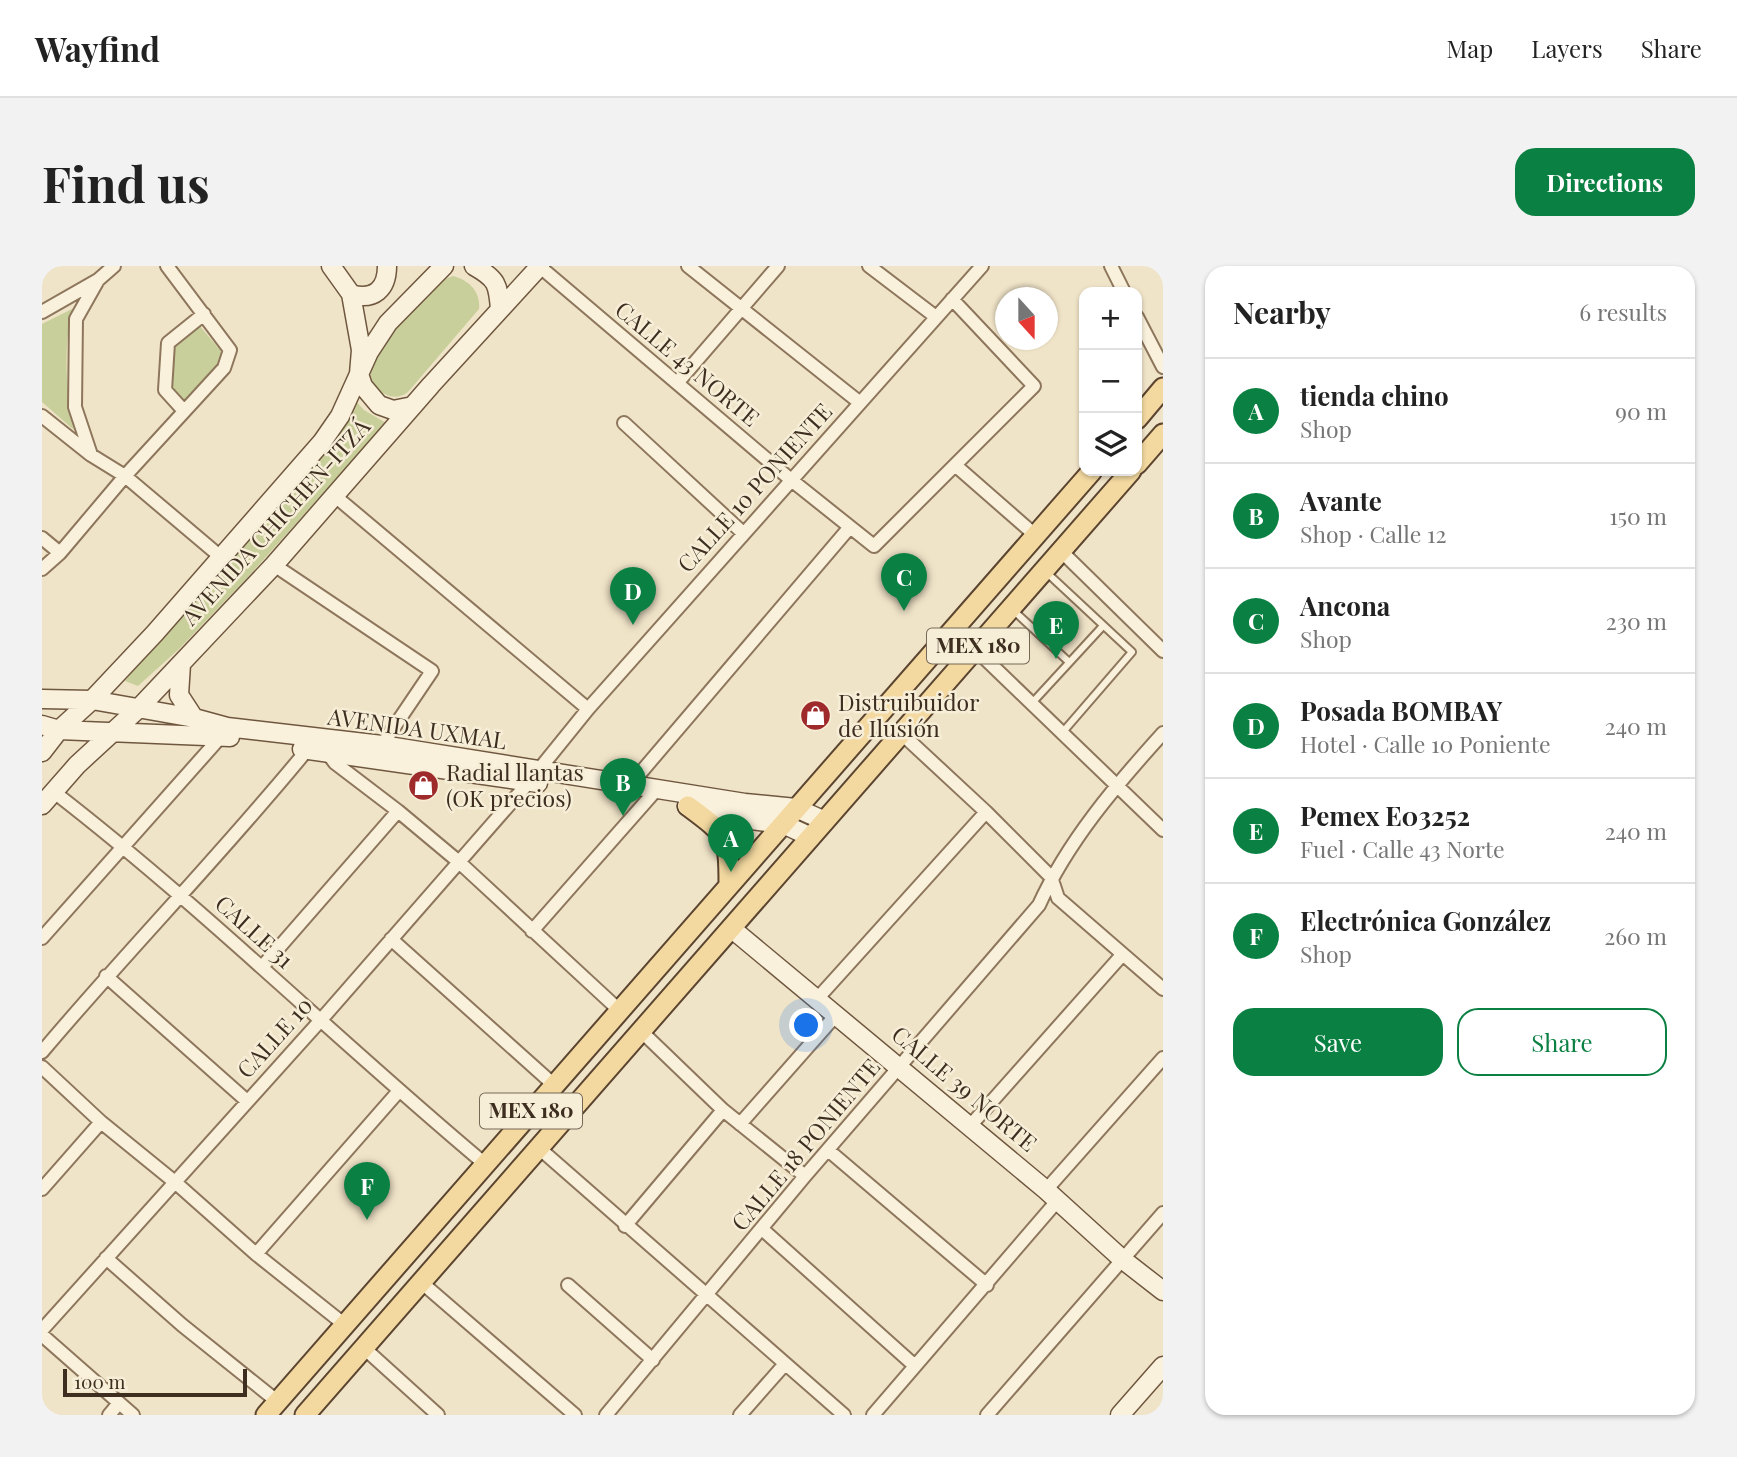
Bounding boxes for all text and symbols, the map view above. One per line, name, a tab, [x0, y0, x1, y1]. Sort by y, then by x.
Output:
text: Wayfind	[35, 26, 160, 70]
text: Map	[1447, 32, 1493, 64]
text: Layers	[1531, 32, 1603, 64]
text: Share	[1641, 32, 1702, 64]
button: Directions	[1515, 148, 1695, 216]
text: Find us	[42, 150, 210, 215]
north arrow	[995, 287, 1058, 350]
map controls	[1079, 287, 1142, 476]
button: +	[1079, 287, 1142, 350]
text: Nearby	[1233, 292, 1331, 332]
street label: CALLE 43 NORTE	[609, 293, 767, 432]
text: 6 results	[1579, 296, 1667, 327]
button: −	[1079, 350, 1142, 413]
text: tienda chino	[1300, 378, 1449, 413]
text: A	[1248, 395, 1264, 426]
text: 90 m	[1615, 395, 1667, 426]
street label: CALLE 10 PONIENTE	[670, 396, 838, 578]
street label: AVENIDA CHICHEN-ITZÁ	[173, 411, 376, 632]
button: layers	[1079, 413, 1142, 476]
text: Shop	[1300, 413, 1352, 444]
text: Avante	[1300, 483, 1382, 518]
text: B	[1248, 500, 1264, 531]
text: 150 m	[1609, 500, 1667, 531]
text: Shop · Calle 12	[1300, 518, 1447, 549]
pin: C	[881, 553, 927, 611]
pin: D	[610, 567, 656, 625]
text: Ancona	[1300, 588, 1390, 623]
pin: E	[1033, 601, 1079, 659]
text: C	[1248, 605, 1264, 636]
text: 230 m	[1606, 605, 1667, 636]
text: Shop	[1300, 623, 1352, 654]
road number: MEX 180	[927, 628, 1029, 664]
place label: Distruibuidor de Ilusión	[838, 686, 979, 743]
text: Posada BOMBAY	[1300, 693, 1503, 728]
street label: AVENIDA UXMAL	[325, 699, 509, 755]
shop icon: Distruibuidor de Ilusión	[798, 699, 832, 733]
text: D	[1247, 710, 1265, 741]
text: 240 m	[1605, 710, 1667, 741]
text: Hotel · Calle 10 Poniente	[1300, 728, 1551, 759]
place label: Radial llantas (OK precios)	[446, 756, 584, 813]
pin: B	[600, 758, 646, 816]
shop icon: Radial llantas (OK precios)	[406, 769, 440, 803]
text: Pemex E03252	[1300, 798, 1470, 833]
pin: A	[708, 814, 754, 872]
text: E	[1249, 815, 1263, 846]
text: 240 m	[1605, 815, 1667, 846]
text: Fuel · Calle 43 Norte	[1300, 833, 1505, 864]
street label: CALLE 31	[209, 887, 301, 975]
text: Electrónica González	[1300, 903, 1551, 938]
text: F	[1249, 920, 1263, 951]
text: 260 m	[1604, 920, 1667, 951]
text: Shop	[1300, 938, 1352, 969]
street label: CALLE 10	[229, 990, 319, 1084]
your location	[789, 1008, 823, 1042]
button: Save	[1233, 1008, 1443, 1076]
button: Share	[1457, 1008, 1667, 1076]
street label: CALLE 39 NORTE	[886, 1018, 1044, 1158]
street label: CALLE 18 PONIENTE	[724, 1051, 886, 1237]
road number: MEX 180	[480, 1094, 582, 1128]
pin: F	[344, 1162, 390, 1220]
scale bar	[63, 1366, 247, 1398]
text: 100 m	[74, 1368, 125, 1394]

